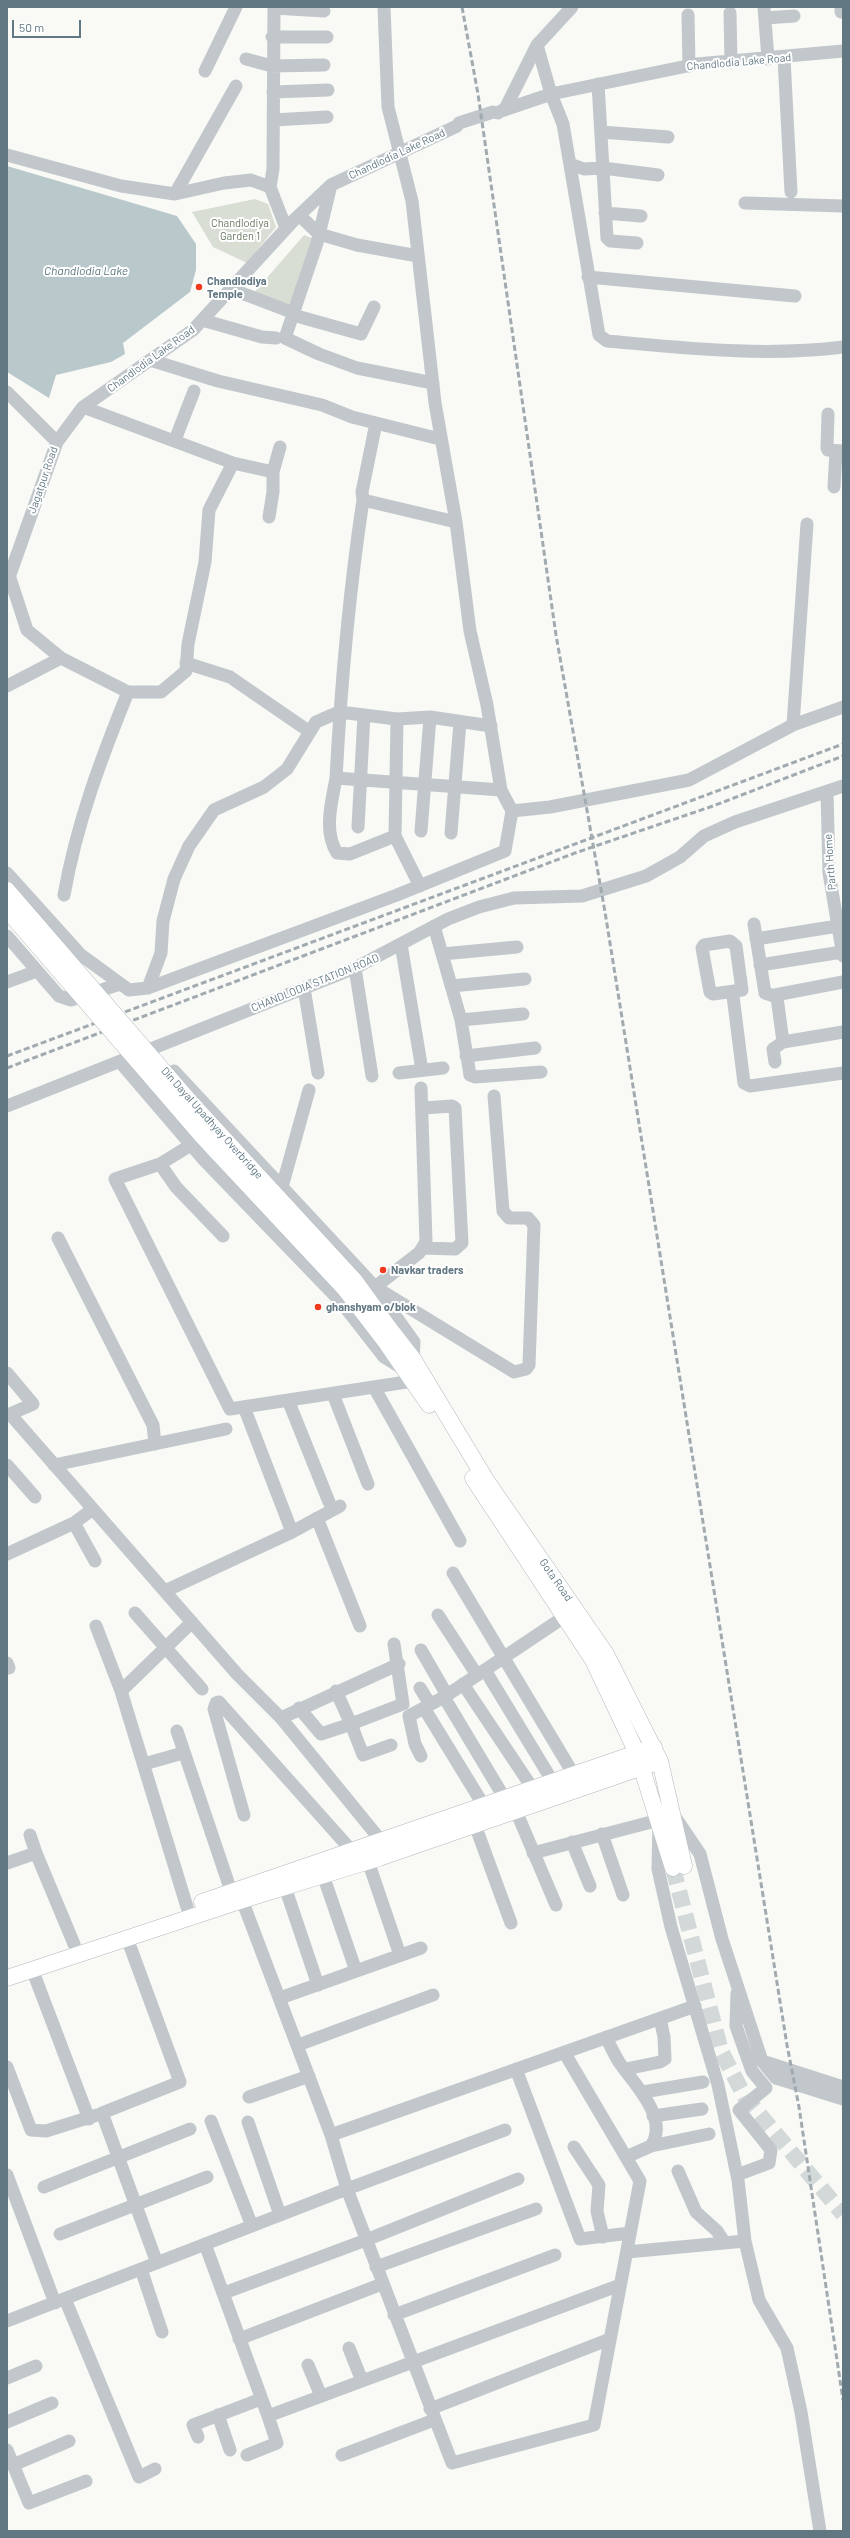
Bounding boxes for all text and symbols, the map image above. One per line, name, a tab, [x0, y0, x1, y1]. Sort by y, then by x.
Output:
scale bar	[14, 12, 83, 38]
text: 50 m	[19, 20, 44, 34]
street label: Chandlodia Lake Road	[686, 51, 792, 73]
street label: Chandlodia Lake Road	[347, 126, 447, 182]
park label: Chandlodiya Garden 1	[211, 216, 269, 242]
water label: Chandlodia Lake	[44, 264, 128, 278]
place label: Chandlodiya Temple	[207, 274, 267, 300]
marker: Chandlodiya Temple	[194, 282, 204, 292]
street label: Chandlodia Lake Road	[105, 323, 197, 395]
street label: Jagatpur Road	[25, 445, 61, 515]
street label: Parth Home	[821, 833, 839, 891]
street label: CHANDLODIA STATION ROAD	[249, 951, 381, 1015]
street label: Din Dayal Upadhyay Overbridge	[158, 1064, 266, 1182]
place label: Navkar traders	[391, 1263, 464, 1277]
marker: Navkar traders	[378, 1265, 388, 1275]
place label: ghanshyam o/blok	[326, 1300, 416, 1314]
marker: ghanshyam o/blok	[313, 1302, 323, 1312]
street label: Gota Road	[537, 1556, 575, 1604]

